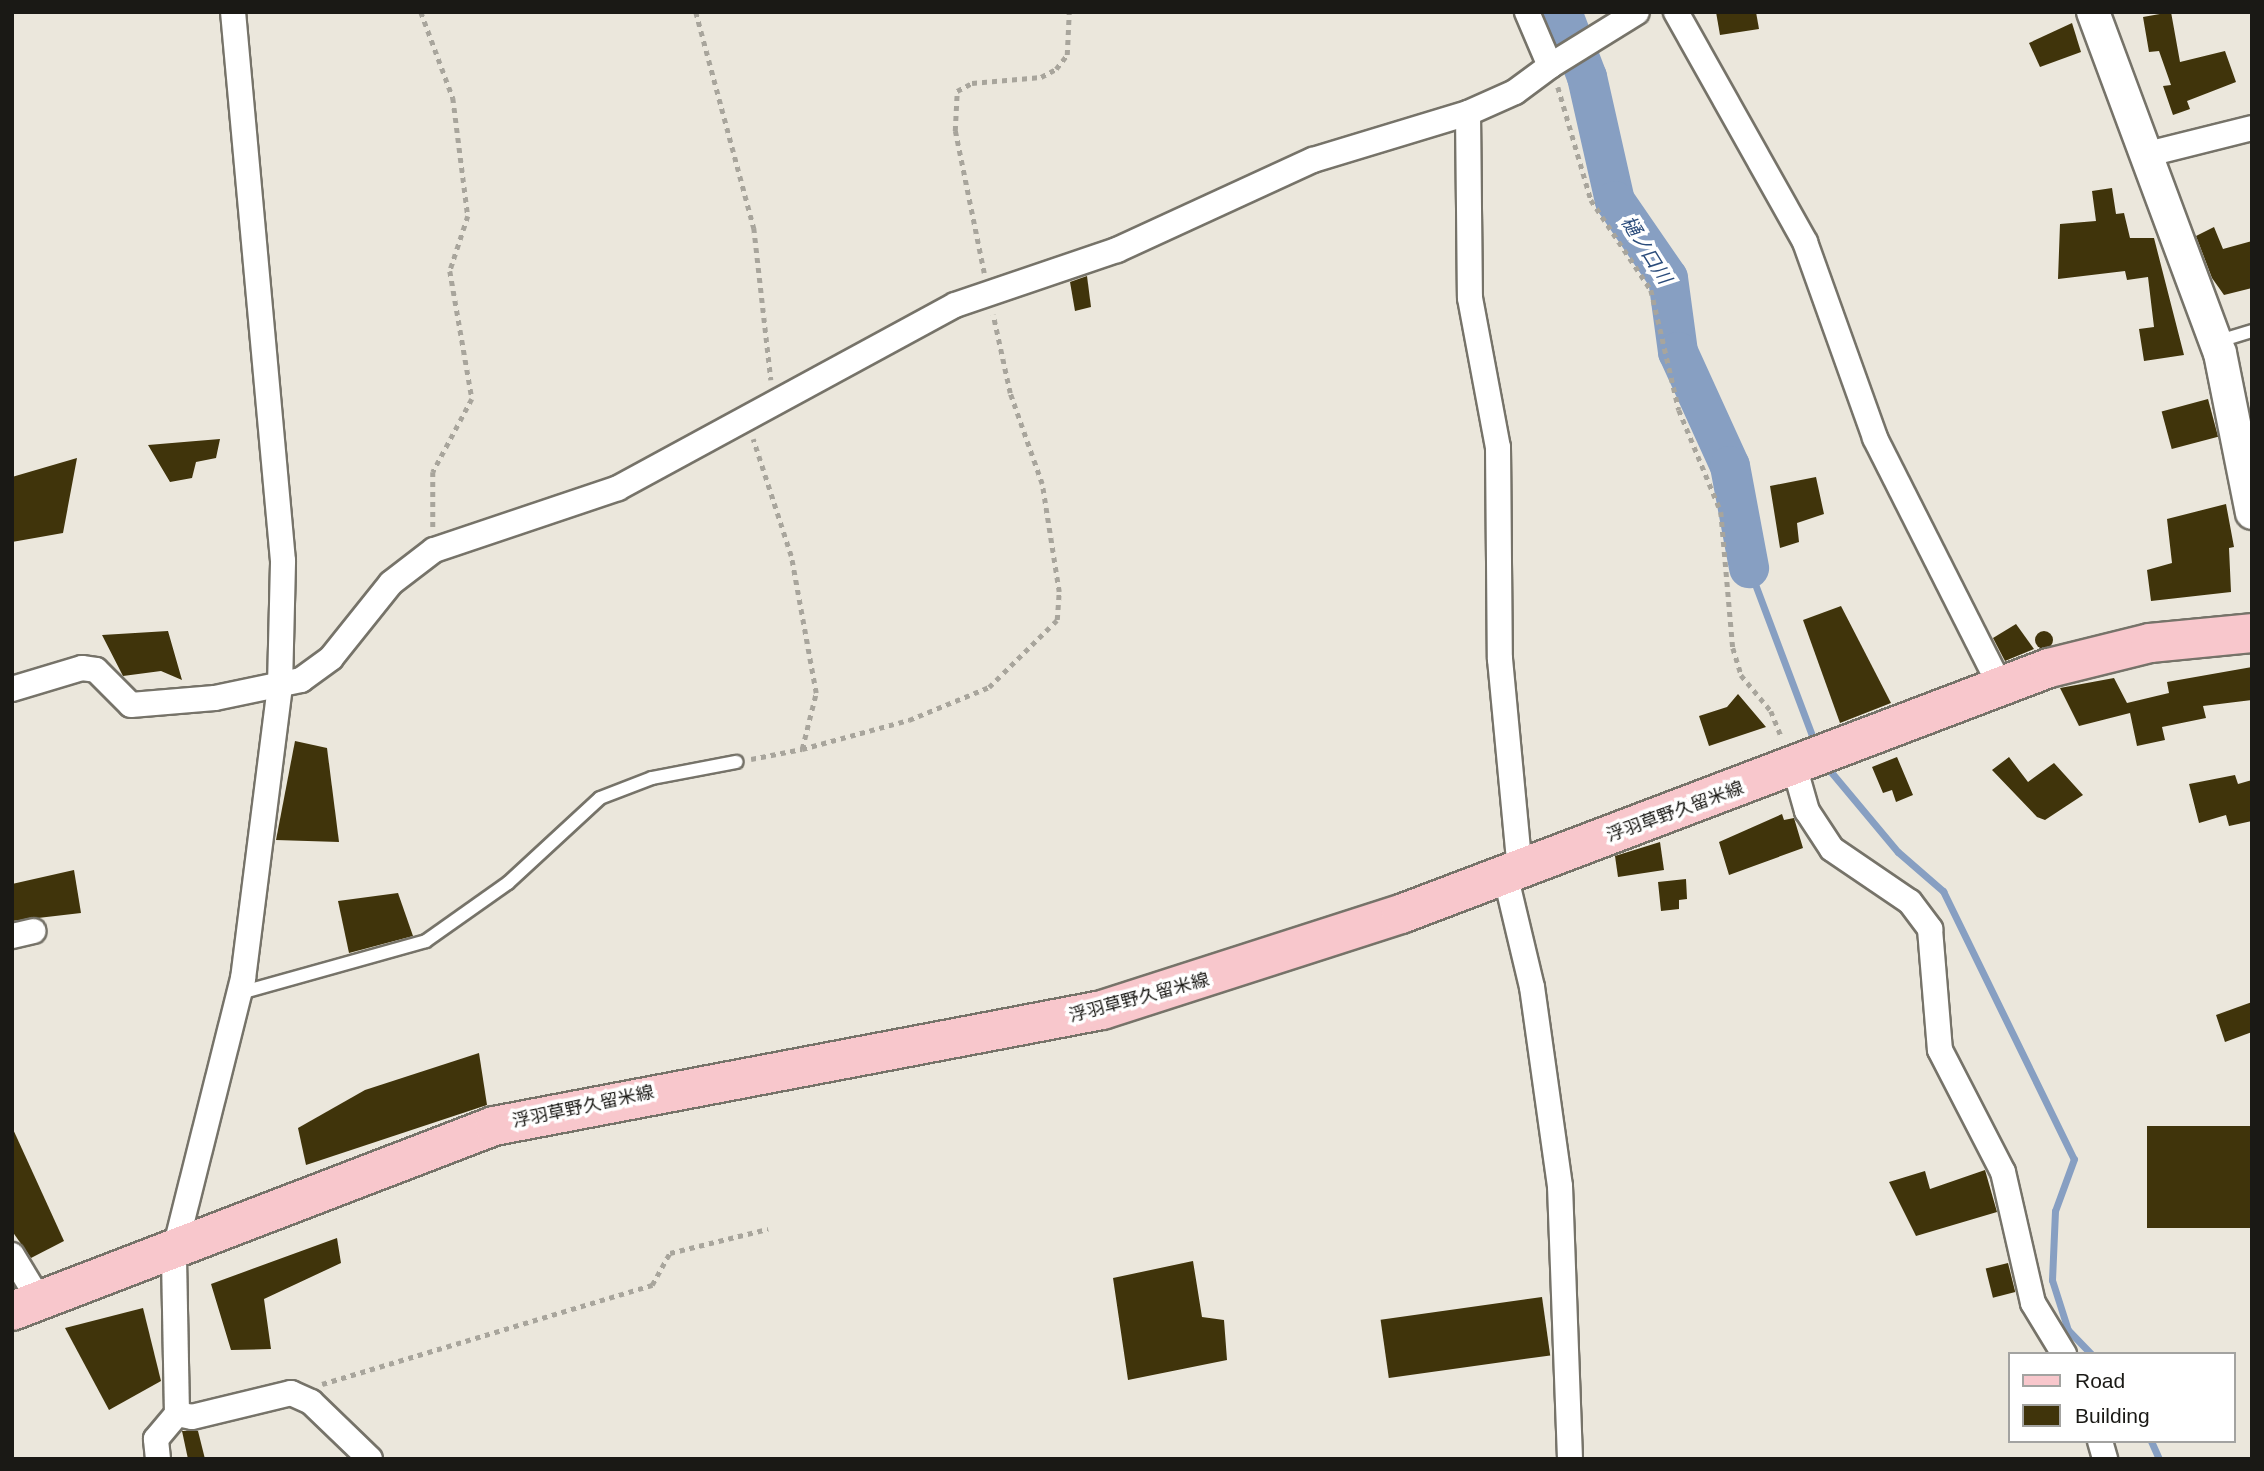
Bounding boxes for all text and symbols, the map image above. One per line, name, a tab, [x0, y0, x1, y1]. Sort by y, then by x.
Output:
water label: 樋ノ口川	[1616, 212, 1676, 288]
street label: 浮羽草野久留米線	[1604, 777, 1746, 847]
street label: 浮羽草野久留米線	[1067, 969, 1211, 1027]
street label: 浮羽草野久留米線	[510, 1081, 656, 1133]
legend	[2008, 1352, 2236, 1443]
text: Road	[2075, 1369, 2125, 1392]
text: Building	[2075, 1404, 2150, 1427]

